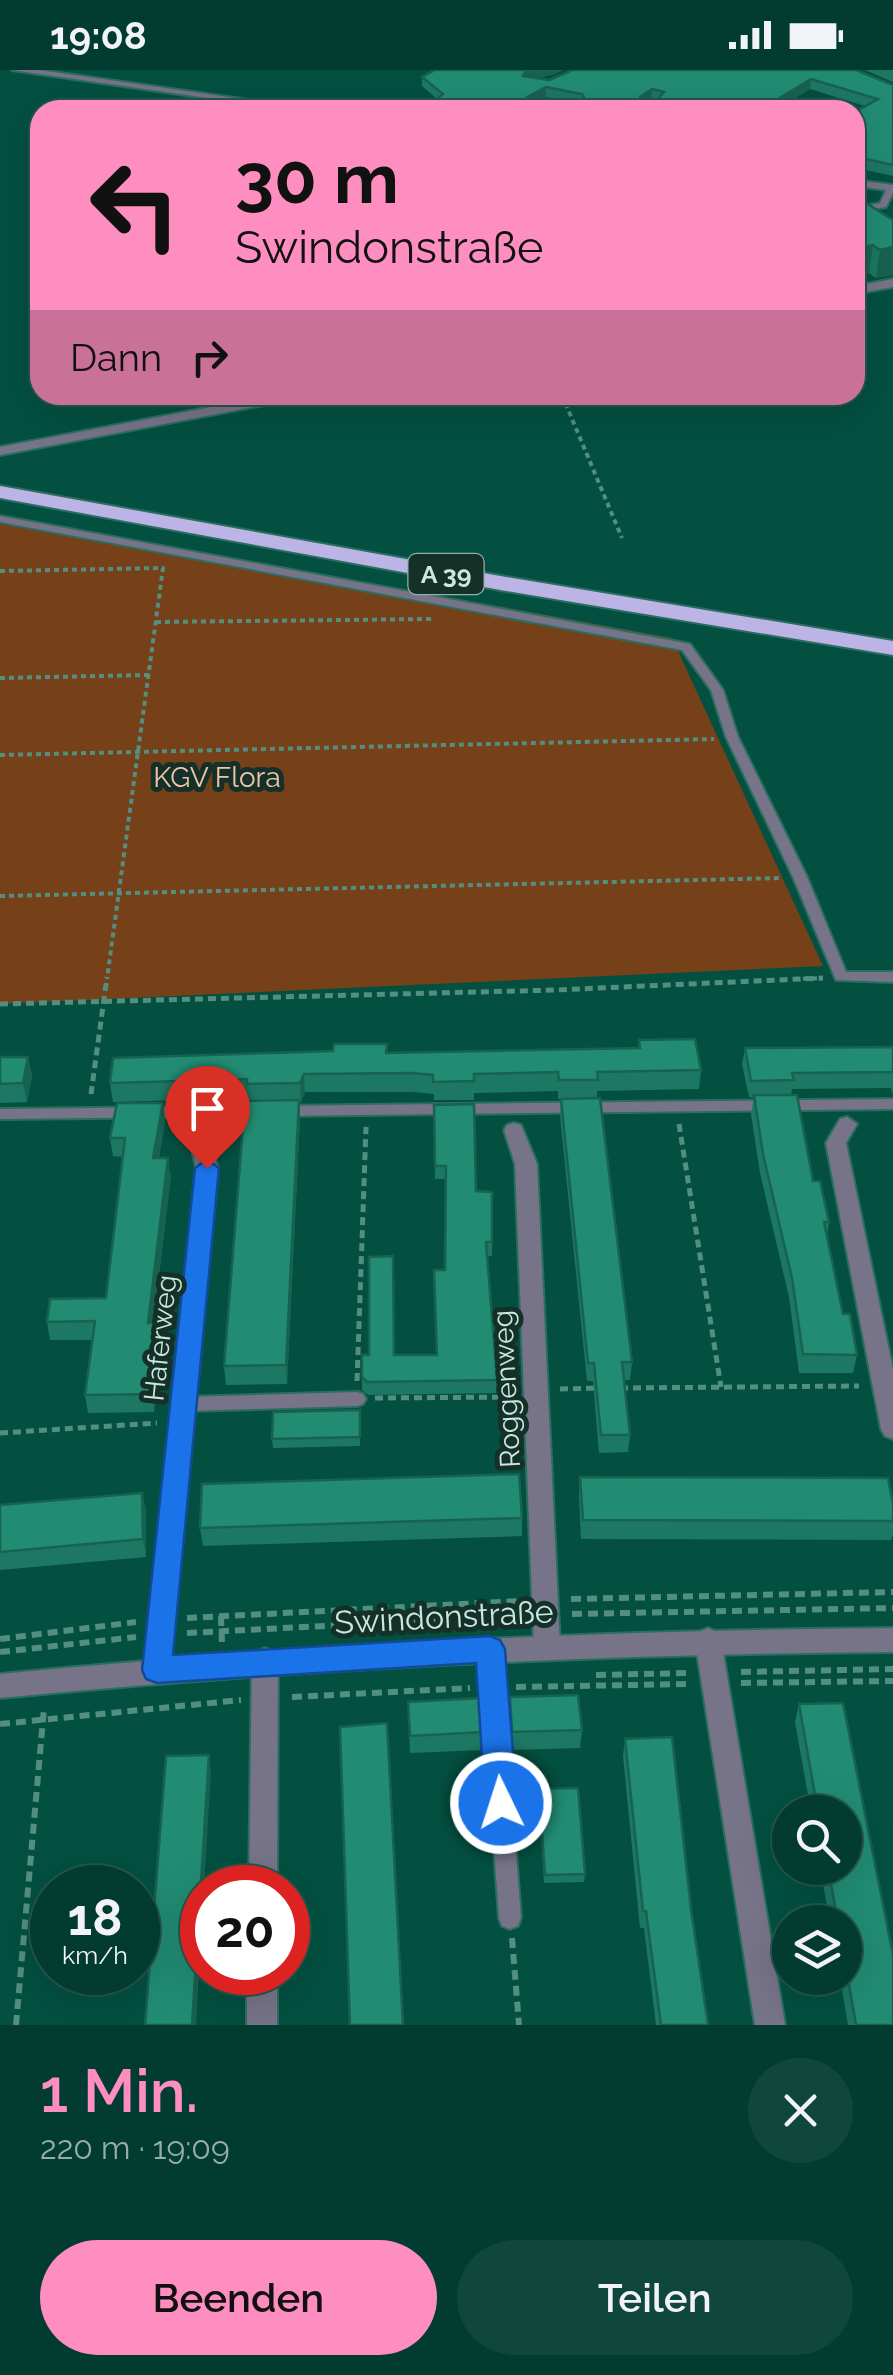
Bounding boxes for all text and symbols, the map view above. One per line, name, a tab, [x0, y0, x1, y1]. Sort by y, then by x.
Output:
text: 19:08	[50, 13, 147, 58]
text: 30 m	[235, 137, 399, 219]
icon: left	[70, 140, 200, 270]
text: Swindonstraße	[235, 221, 543, 274]
icon: right	[182, 330, 237, 385]
text: Dann	[70, 335, 162, 380]
road number: A 39	[408, 554, 484, 594]
park label: KGV Flora	[153, 761, 281, 794]
pin	[165, 1066, 250, 1169]
icon: arrive	[180, 1081, 235, 1136]
street label: Haferweg	[137, 1273, 184, 1403]
street label: Roggenweg	[486, 1309, 527, 1469]
street label: Swindonstraße	[333, 1592, 554, 1641]
position arrow	[449, 1751, 553, 1855]
map controls	[772, 1795, 862, 1995]
button: search	[772, 1795, 862, 1885]
speed limit sign: 20	[180, 1865, 310, 1995]
text: 18	[68, 1888, 122, 1947]
button: layers	[772, 1905, 862, 1995]
text: km/h	[62, 1940, 128, 1970]
text: 1 Min.	[40, 2056, 198, 2126]
button: close	[748, 2058, 853, 2163]
text: 220 m · 19:09	[40, 2129, 230, 2166]
button: Beenden	[40, 2240, 437, 2355]
button: Teilen	[457, 2240, 853, 2355]

